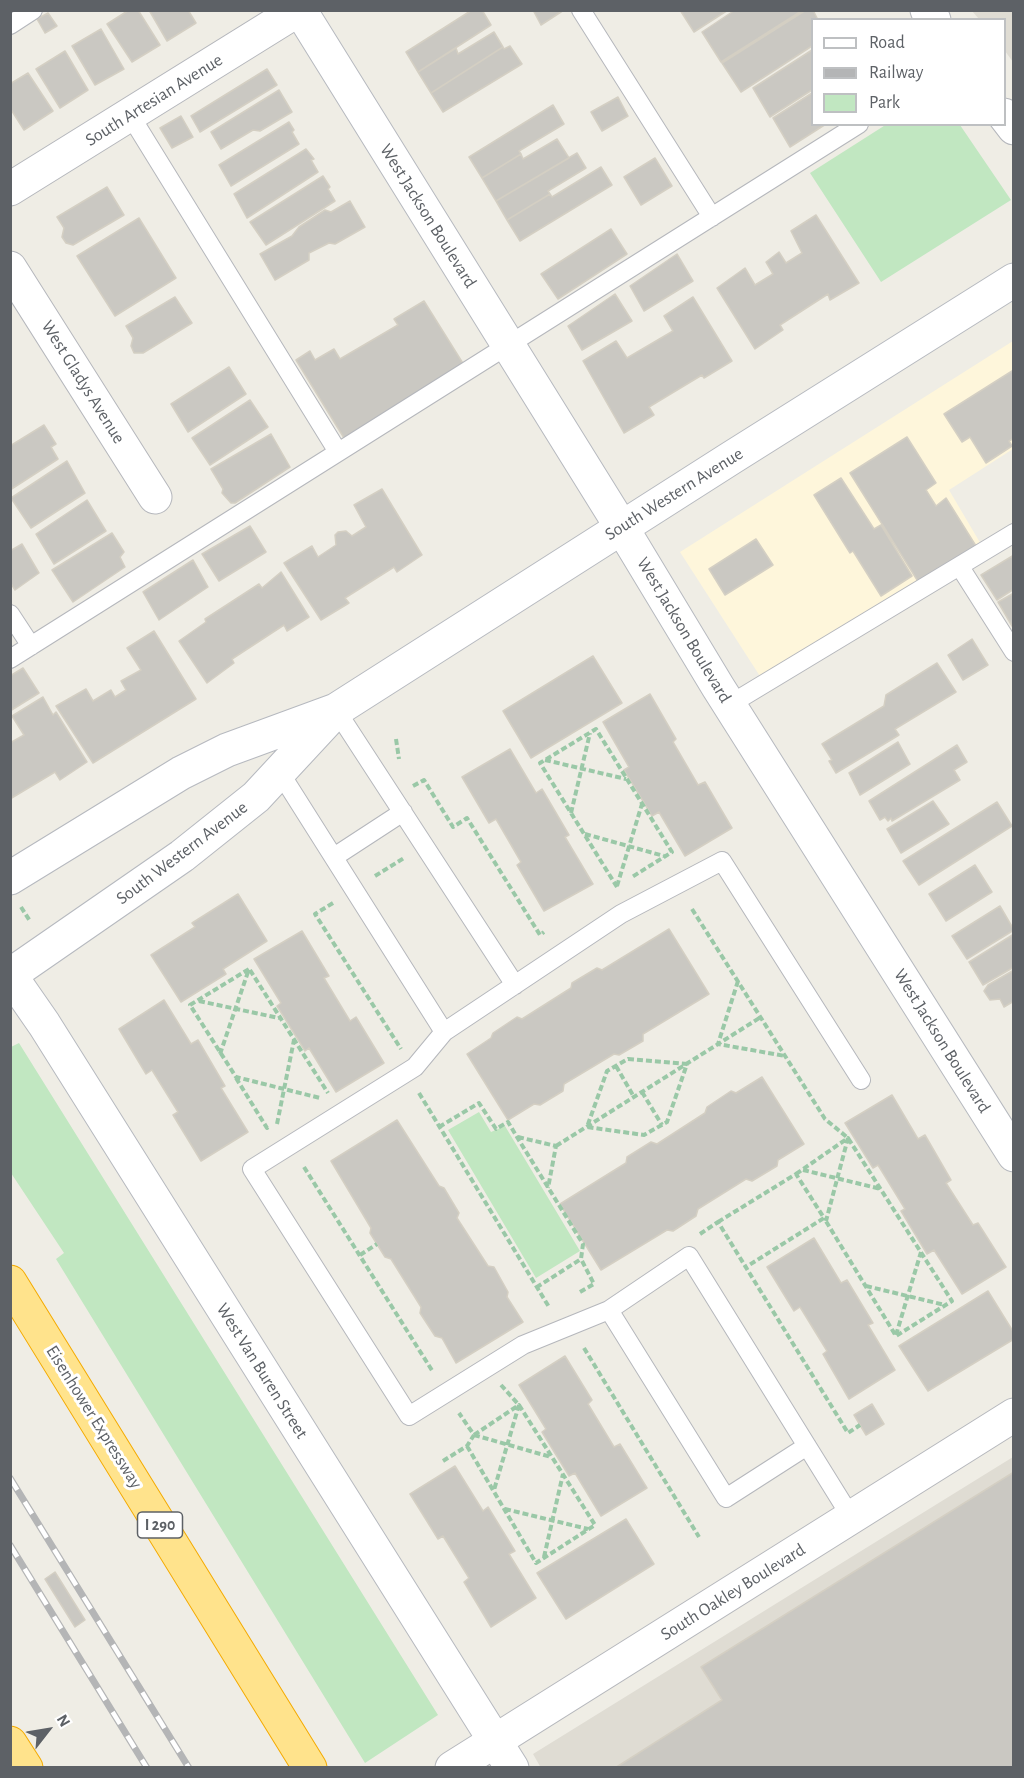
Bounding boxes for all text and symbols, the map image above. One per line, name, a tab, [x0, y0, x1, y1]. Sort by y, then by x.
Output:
legend	[811, 18, 1006, 126]
text: Road	[869, 34, 905, 52]
street label: South Artesian Avenue	[81, 49, 227, 151]
text: Railway	[869, 64, 923, 82]
text: Park	[869, 94, 900, 112]
street label: West Jackson Boulevard	[375, 140, 481, 292]
street label: West Gladys Avenue	[36, 316, 130, 448]
street label: South Western Avenue	[601, 443, 747, 545]
street label: West Jackson Boulevard	[632, 553, 736, 707]
street label: South Western Avenue	[112, 797, 252, 909]
street label: West Jackson Boulevard	[889, 965, 995, 1117]
street label: West Van Buren Street	[212, 1299, 312, 1443]
street label: Eisenhower Expressway	[41, 1341, 147, 1493]
road number: I 290	[138, 1512, 182, 1538]
street label: South Oakley Boulevard	[657, 1539, 809, 1645]
north arrow	[18, 1700, 78, 1760]
text: N	[54, 1712, 73, 1730]

